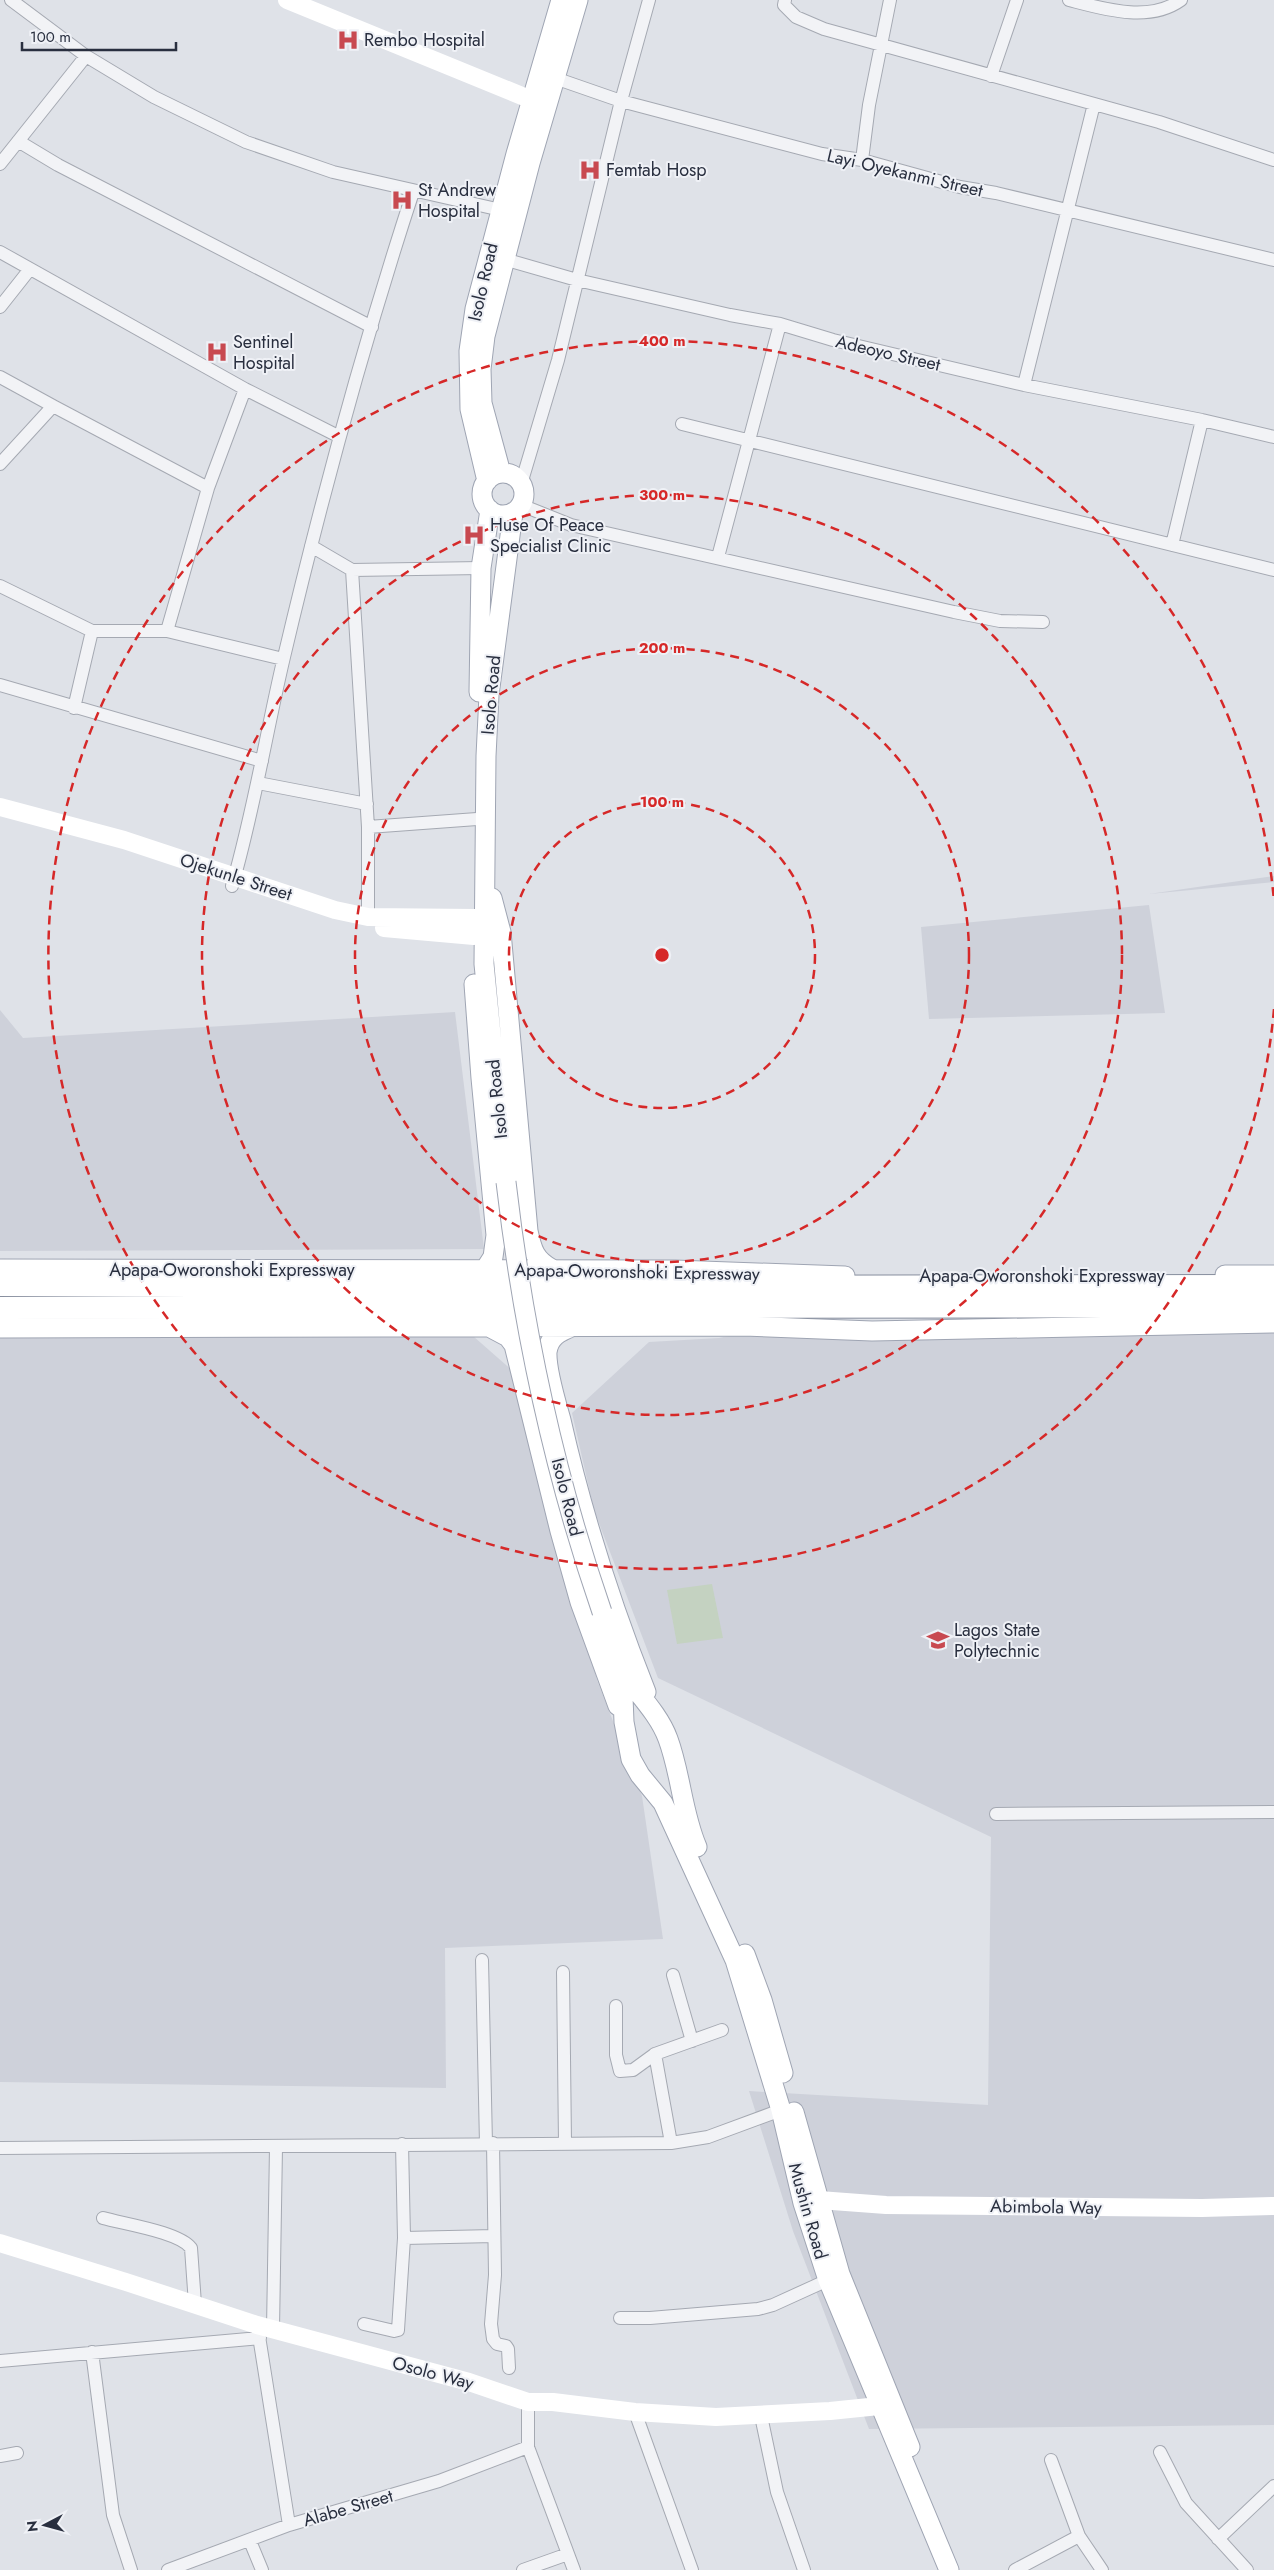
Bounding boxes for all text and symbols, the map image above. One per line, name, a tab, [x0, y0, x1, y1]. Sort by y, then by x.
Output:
scale bar	[22, 20, 176, 52]
text: 100 m	[30, 26, 71, 48]
hospital icon: Rembo Hospital	[335, 27, 361, 53]
place label: Rembo Hospital	[364, 27, 485, 53]
street label: Layi Oyekanmi Street	[825, 142, 986, 204]
hospital icon: Femtab Hosp	[577, 157, 603, 183]
place label: Femtab Hosp	[606, 157, 707, 183]
place label: St Andrew Hospital	[418, 177, 497, 224]
hospital icon: St Andrew Hospital	[389, 187, 415, 213]
street label: Isolo Road	[461, 240, 505, 324]
street label: Adeoyo Street	[833, 328, 944, 378]
place label: Sentinel Hospital	[233, 329, 295, 376]
text: 400 m	[638, 330, 686, 352]
hospital icon: Sentinel Hospital	[204, 339, 230, 365]
text: 300 m	[639, 484, 685, 506]
place label: Huse Of Peace Specialist Clinic	[490, 512, 611, 559]
hospital icon: Huse Of Peace Specialist Clinic	[461, 522, 487, 548]
text: 200 m	[639, 637, 685, 659]
street label: Isolo Road	[475, 654, 507, 736]
text: 100 m	[640, 791, 684, 813]
street label: Ojekunle Street	[177, 847, 296, 908]
centre of rings	[653, 946, 671, 964]
street label: Isolo Road	[480, 1058, 514, 1140]
street label: Apapa-Oworonshoki Expressway	[109, 1257, 355, 1283]
street label: Apapa-Oworonshoki Expressway	[514, 1257, 760, 1287]
street label: Apapa-Oworonshoki Expressway	[919, 1263, 1165, 1289]
street label: Isolo Road	[545, 1455, 589, 1539]
place label: Lagos State Polytechnic	[954, 1617, 1040, 1664]
school or university icon: Lagos State Polytechnic	[925, 1627, 951, 1653]
street label: Mushin Road	[782, 2160, 834, 2262]
street label: Abimbola Way	[990, 2193, 1102, 2221]
street label: Osolo Way	[389, 2350, 477, 2396]
street label: Alabe Street	[300, 2483, 397, 2533]
north arrow	[20, 2500, 70, 2550]
text: N	[22, 2520, 43, 2533]

